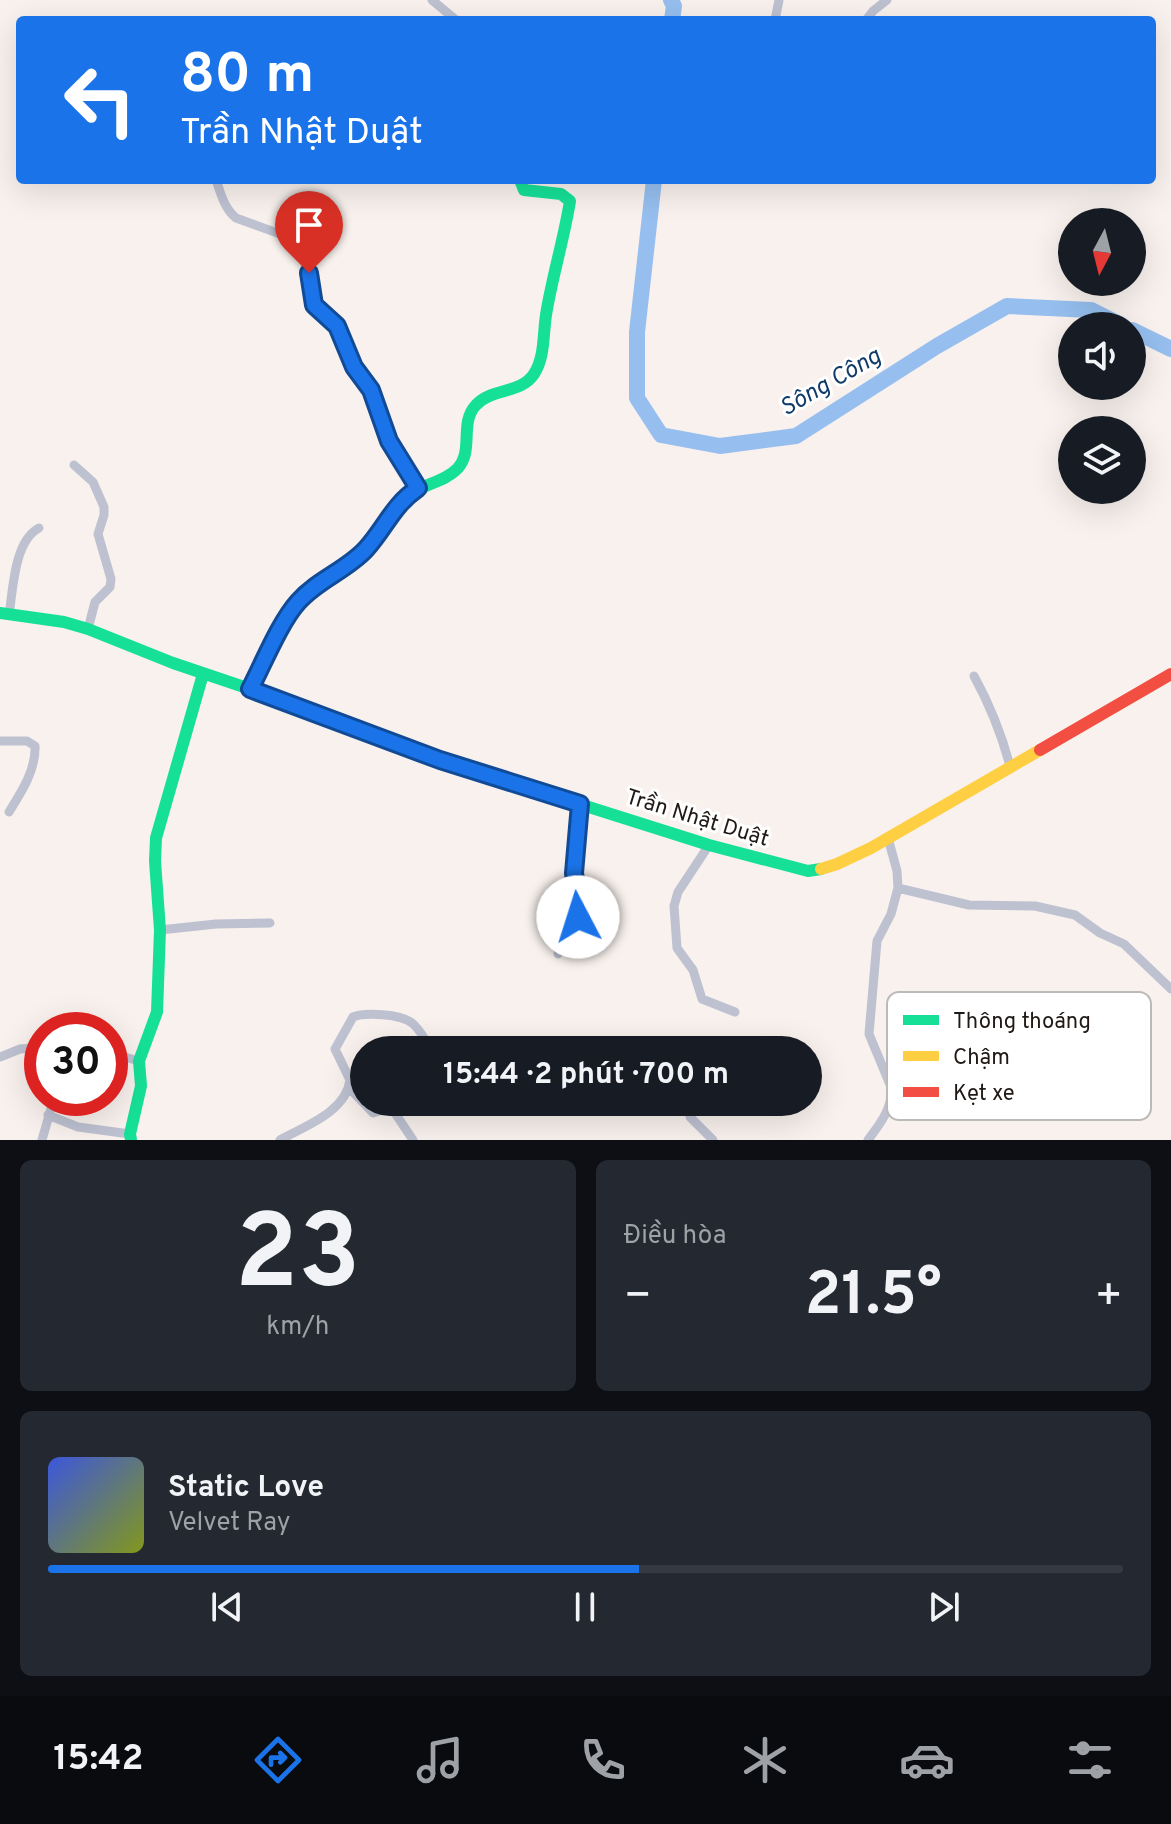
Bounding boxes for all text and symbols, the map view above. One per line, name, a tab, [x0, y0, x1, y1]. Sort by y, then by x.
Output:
text: 80 m	[180, 42, 314, 112]
icon: left	[48, 48, 152, 152]
text: Trần Nhật Duật	[180, 111, 423, 157]
pin	[275, 191, 343, 273]
icon: arrive	[287, 203, 331, 247]
north arrow	[1058, 208, 1146, 296]
map controls	[1058, 208, 1146, 504]
button: sound	[1058, 312, 1146, 400]
water label: Sông Công	[775, 342, 888, 424]
button: layers	[1058, 416, 1146, 504]
street label: Trần Nhật Duật	[622, 782, 773, 854]
position arrow	[536, 875, 620, 959]
legend	[887, 992, 1151, 1120]
text: Thông thoáng	[953, 1009, 1091, 1036]
speed limit sign: 30	[24, 1012, 128, 1116]
text: Chậm	[953, 1045, 1010, 1072]
text: 15:44 · 2 phút · 700 m	[443, 1057, 729, 1094]
text: Kẹt xe	[953, 1081, 1015, 1108]
text: 23	[235, 1193, 361, 1325]
text: Điều hòa	[624, 1220, 726, 1253]
text: 21.5°	[805, 1260, 942, 1336]
text: −	[624, 1270, 652, 1326]
text: +	[1095, 1270, 1123, 1326]
text: km/h	[266, 1311, 329, 1344]
text: Static Love	[168, 1470, 324, 1507]
text: Velvet Ray	[168, 1507, 291, 1540]
icon: previous	[205, 1585, 249, 1629]
icon: pause	[563, 1585, 607, 1629]
icon: next	[922, 1585, 966, 1629]
icon: directions	[250, 1732, 306, 1788]
icon: music	[412, 1732, 468, 1788]
icon: phone	[575, 1732, 631, 1788]
icon: climate	[737, 1732, 793, 1788]
icon: car	[899, 1732, 955, 1788]
icon: filters	[1062, 1732, 1118, 1788]
text: 15:42	[53, 1737, 143, 1783]

